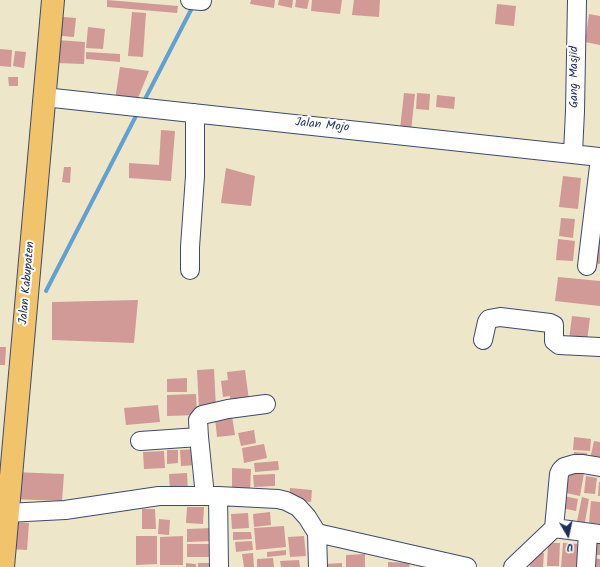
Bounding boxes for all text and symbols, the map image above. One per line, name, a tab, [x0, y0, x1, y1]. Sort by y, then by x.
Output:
street label: Gang Masjid	[568, 46, 582, 108]
street label: Jalan Mojo	[294, 116, 350, 136]
street label: Jalan Kabupaten	[17, 241, 39, 325]
north arrow	[548, 515, 588, 555]
text: U	[565, 537, 575, 556]

